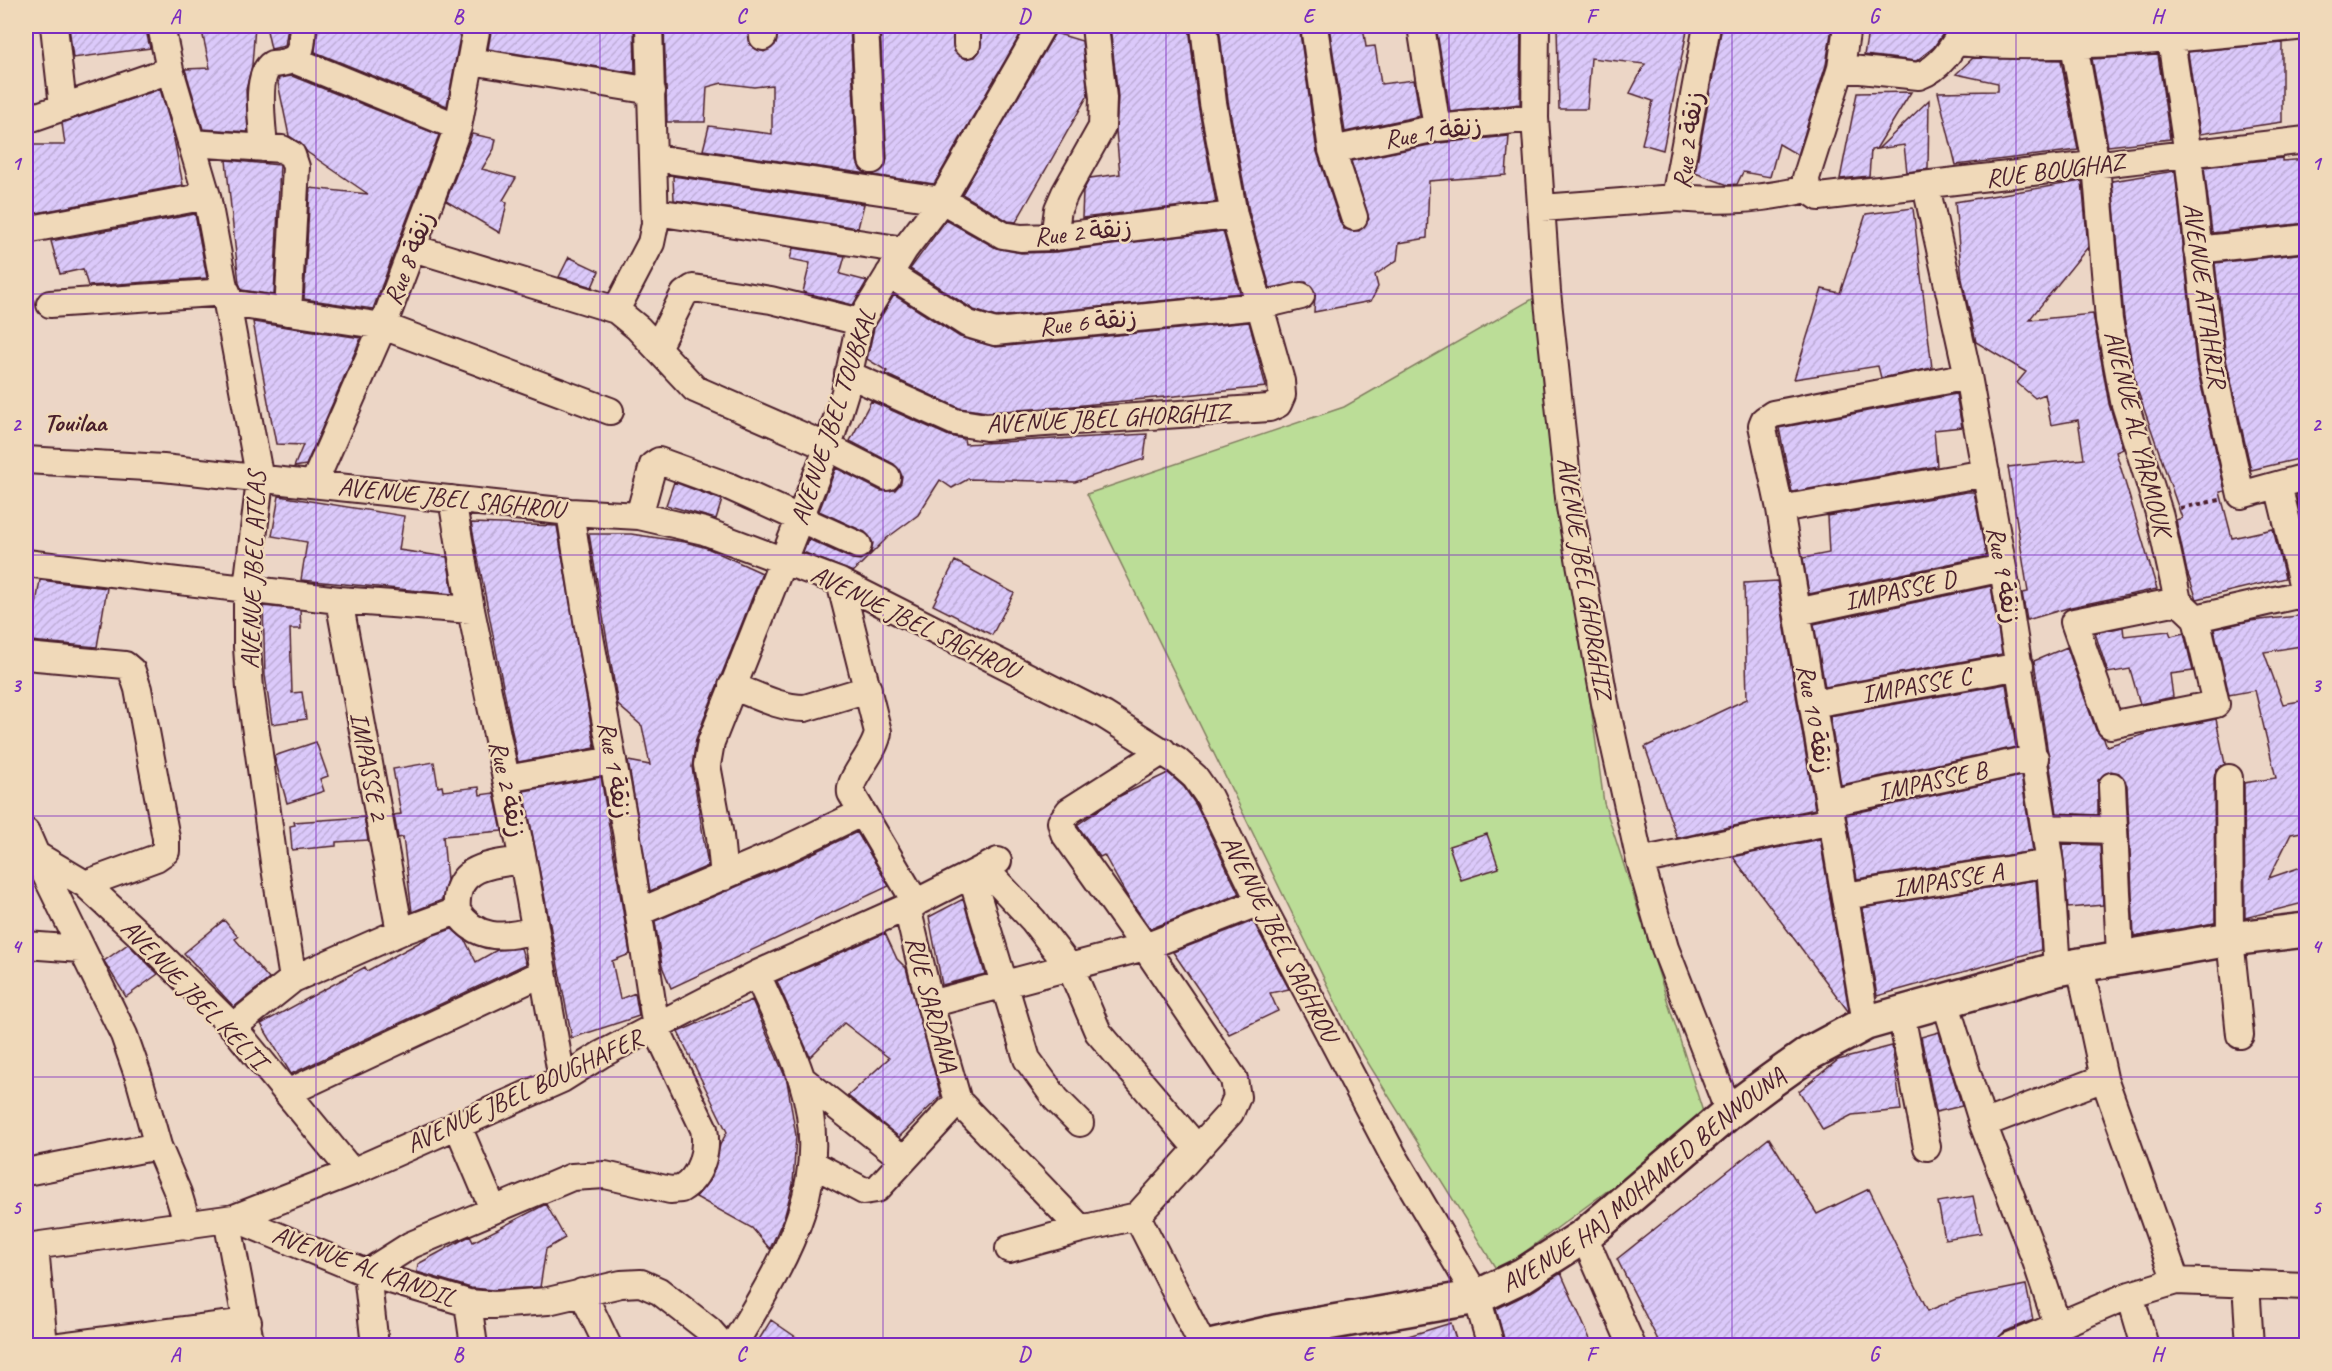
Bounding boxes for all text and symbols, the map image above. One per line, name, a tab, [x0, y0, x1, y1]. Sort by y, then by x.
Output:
text: A	[170, 4, 182, 29]
text: B	[453, 4, 465, 29]
text: C	[736, 4, 748, 29]
text: D	[1018, 4, 1032, 29]
text: E	[1303, 4, 1317, 29]
text: F	[1586, 4, 1600, 29]
text: G	[1869, 4, 1882, 29]
text: H	[2151, 4, 2166, 29]
street label: Rue 2 زنقة	[1665, 89, 1711, 191]
street label: Rue 1 زنقة	[1382, 108, 1484, 156]
street label: RUE BOUGHAZ	[1984, 145, 2130, 195]
text: 1	[12, 151, 23, 176]
text: 1	[2312, 151, 2323, 176]
street label: AVENUE ATTAHRIR	[2176, 201, 2235, 392]
street label: Rue 8 زنقة	[376, 206, 442, 310]
street label: Rue 2 زنقة	[1032, 210, 1134, 254]
street label: Rue 6 زنقة	[1037, 300, 1139, 344]
street label: AVENUE JBEL TOUBKAL	[783, 304, 884, 529]
street label: AVENUE AL YARMOUK	[2097, 327, 2181, 544]
street label: AVENUE JBEL GHORGHIZ	[985, 395, 1234, 441]
district label: Touilaa	[44, 405, 108, 439]
text: 2	[12, 412, 23, 437]
text: 2	[2312, 412, 2323, 437]
street label: AVENUE JBEL GHORGHIZ	[1550, 455, 1621, 704]
street label: AVENUE JBEL ATLAS	[233, 467, 273, 670]
street label: AVENUE JBEL SAGHROU	[336, 470, 570, 527]
street label: Rue 9 زنقة	[1979, 524, 2029, 626]
street label: AVENUE JBEL SAGHROU	[806, 557, 1028, 689]
street label: IMPASSE D	[1841, 562, 1961, 618]
street label: IMPASSE C	[1859, 659, 1977, 711]
street label: Rue 10 زنقة	[1789, 662, 1841, 776]
text: 3	[12, 673, 23, 698]
text: 3	[2312, 673, 2323, 698]
street label: IMPASSE 2	[342, 709, 396, 825]
street label: Rue 1 زنقة	[590, 719, 640, 821]
street label: Rue 2 زنقة	[482, 738, 534, 840]
street label: IMPASSE B	[1874, 753, 1992, 809]
street label: AVENUE JBEL SAGHROU	[1214, 829, 1348, 1051]
street label: IMPASSE A	[1890, 855, 2007, 905]
street label: AVENUE JBEL KELTI	[114, 912, 278, 1080]
street label: RUE SARDANA	[898, 933, 966, 1076]
text: 4	[12, 934, 24, 959]
text: 4	[2312, 934, 2324, 959]
street label: AVENUE JBEL BOUGHAFER	[401, 1021, 650, 1160]
street label: AVENUE HAJ MOHAMED BENNOUNA	[1496, 1059, 1792, 1300]
text: 5	[12, 1195, 23, 1220]
text: 5	[2312, 1195, 2323, 1220]
street label: AVENUE AL KANDIL	[268, 1218, 461, 1315]
text: A	[170, 1342, 182, 1367]
text: B	[453, 1342, 465, 1367]
text: C	[736, 1342, 748, 1367]
text: D	[1018, 1342, 1032, 1367]
text: E	[1303, 1342, 1317, 1367]
text: F	[1586, 1342, 1600, 1367]
text: G	[1869, 1342, 1882, 1367]
text: H	[2151, 1342, 2166, 1367]

